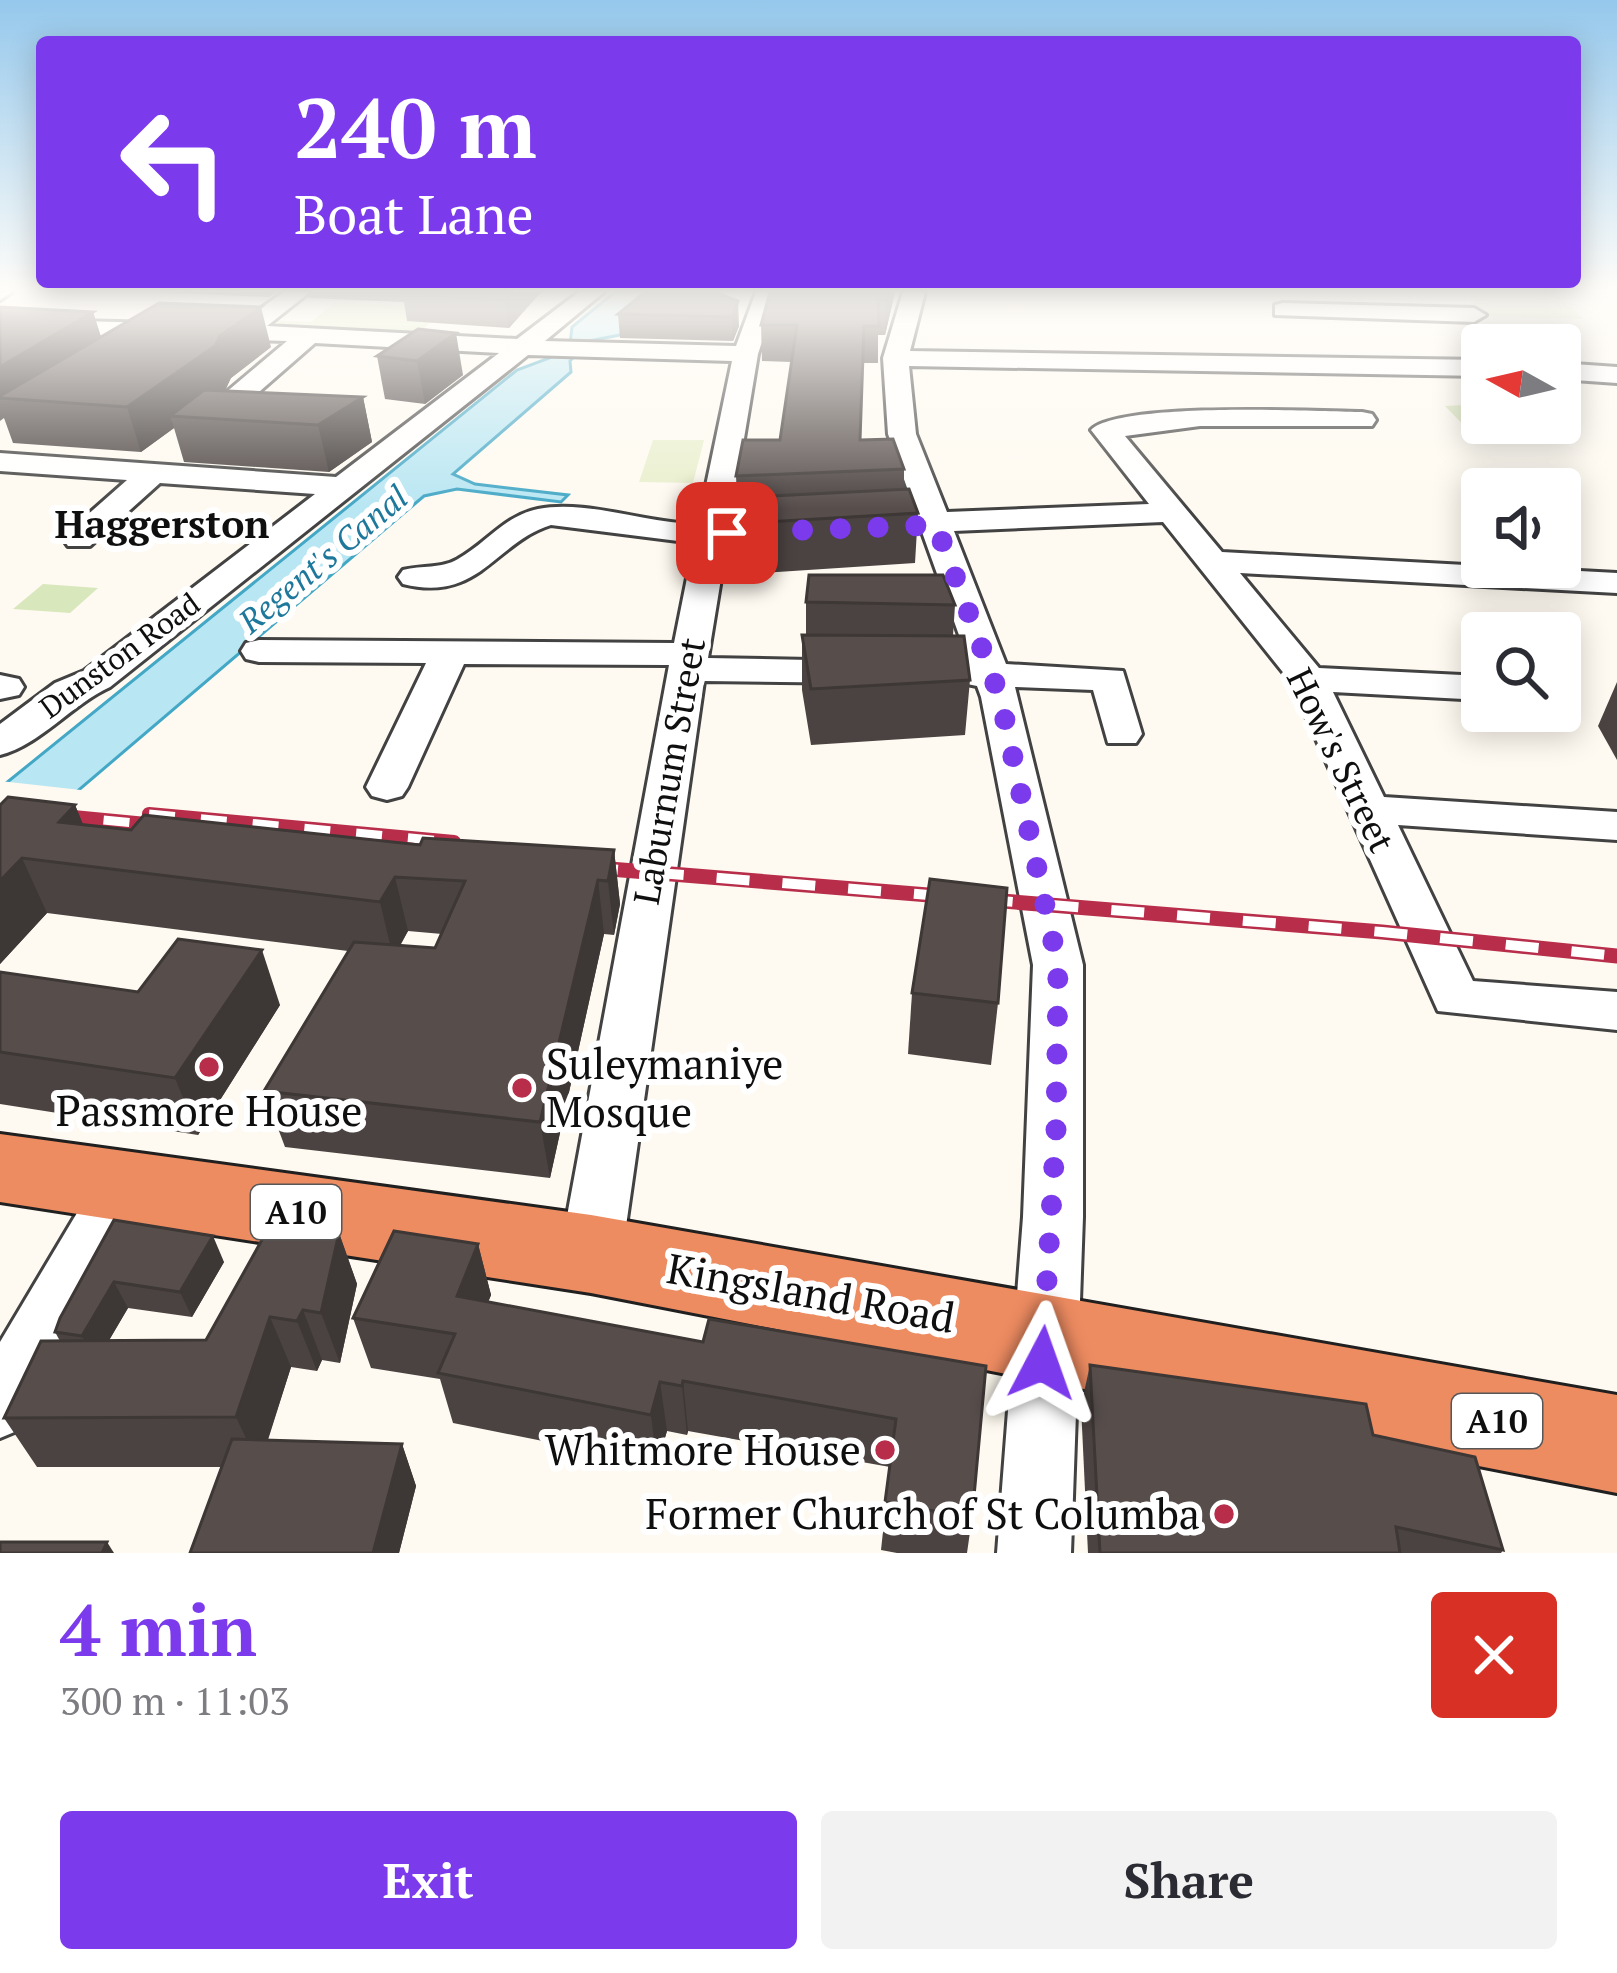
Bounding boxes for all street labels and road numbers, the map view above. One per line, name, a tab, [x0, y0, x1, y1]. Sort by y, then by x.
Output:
street label: Dunston Road	[31, 583, 208, 727]
street label: Laburnum Street	[622, 634, 715, 908]
street label: How's Street	[1277, 660, 1406, 860]
road number: A10	[251, 1185, 341, 1239]
street label: Kingsland Road	[663, 1239, 959, 1345]
road number: A10	[1452, 1394, 1542, 1448]

